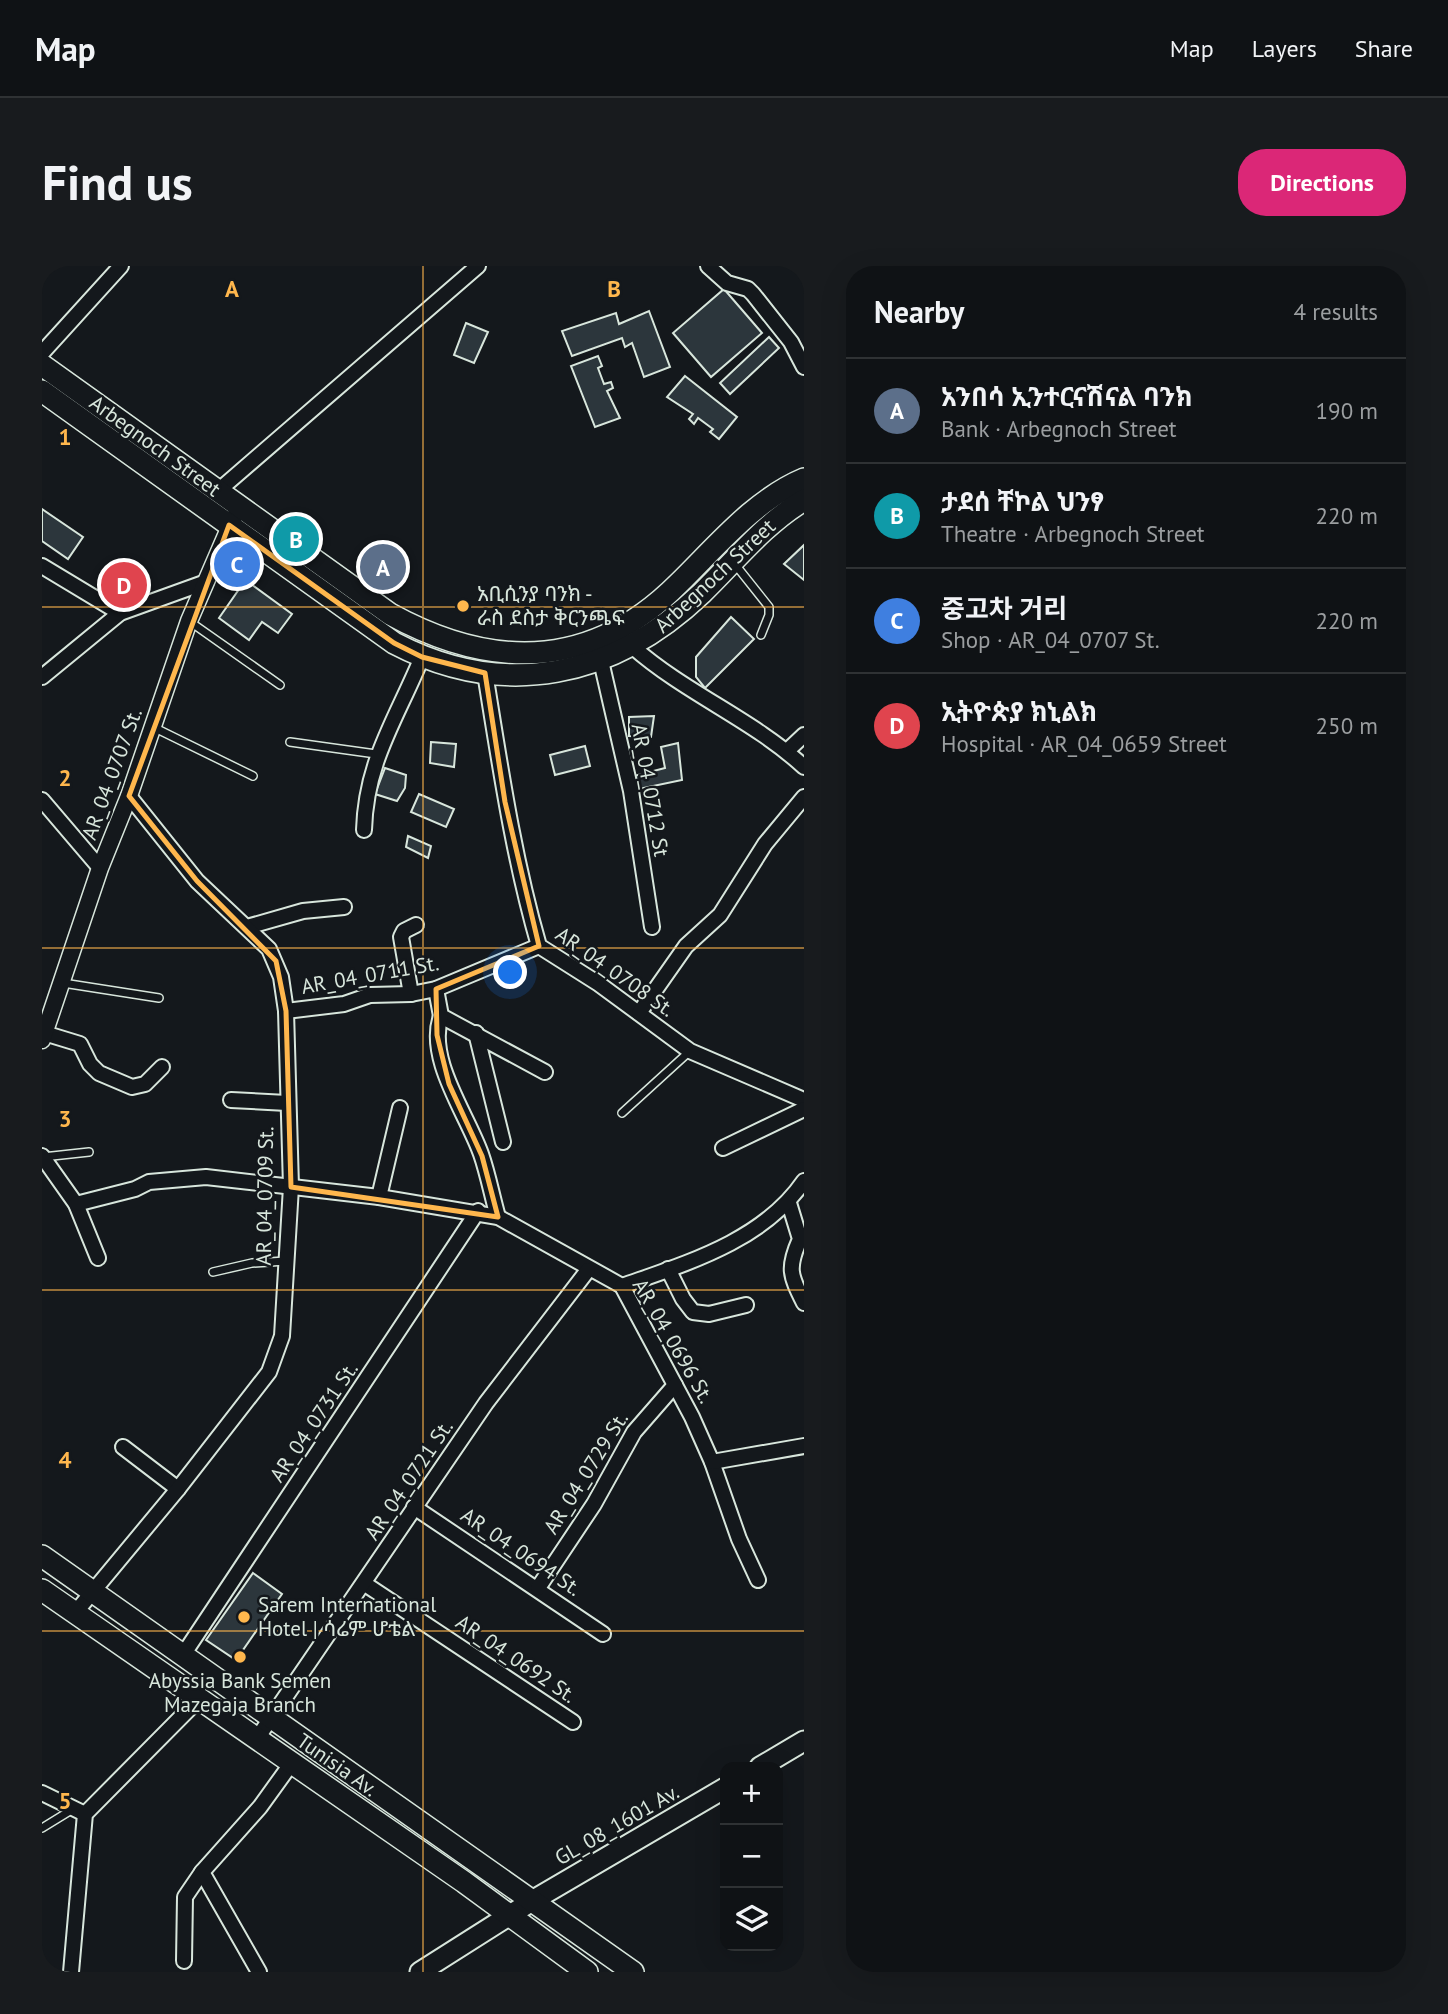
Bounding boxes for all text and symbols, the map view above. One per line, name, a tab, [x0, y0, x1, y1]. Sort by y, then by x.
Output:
text: Map	[35, 27, 96, 70]
text: Map	[1170, 33, 1214, 64]
text: Layers	[1252, 33, 1317, 64]
text: Share	[1355, 33, 1413, 64]
button: Directions	[1238, 149, 1406, 216]
text: Find us	[42, 150, 193, 214]
text: A	[225, 274, 239, 303]
text: B	[607, 274, 621, 303]
text: Nearby	[874, 292, 964, 331]
text: 4 results	[1294, 297, 1378, 326]
text: አንበሳ ኢንተርናሽናል ባንክ	[941, 380, 1193, 413]
street label: Arbegnoch Street	[84, 389, 226, 502]
text: A	[890, 396, 904, 425]
text: 190 m	[1316, 396, 1378, 425]
text: Bank · Arbegnoch Street	[941, 414, 1177, 443]
text: 1	[58, 422, 72, 451]
text: ታደሰ ቸኮል ህንፃ	[941, 485, 1104, 518]
text: B	[890, 501, 904, 530]
text: 220 m	[1316, 501, 1378, 530]
pin: B	[273, 513, 319, 565]
street label: Arbegnoch Street	[649, 513, 781, 639]
text: Theatre · Arbegnoch Street	[941, 519, 1205, 548]
pin: C	[214, 538, 260, 590]
pin: A	[360, 541, 406, 593]
pin: D	[101, 559, 147, 611]
place label: አቢሲንያ ባንክ - ራስ ደስታ ቅርንጫፍ	[477, 580, 625, 631]
text: 중고차 거리	[941, 592, 1067, 625]
marker: አቢሲንያ ባንክ - ራስ ደስታ ቅርንጫፍ	[455, 598, 471, 614]
text: C	[891, 606, 903, 635]
text: 220 m	[1316, 606, 1378, 635]
text: Shop · AR_04_0707 St.	[941, 625, 1160, 654]
text: ኢትዮጵያ ክኒልክ	[941, 695, 1097, 728]
street label: AR_04_0707 St.	[75, 704, 148, 843]
text: D	[890, 711, 904, 740]
text: 250 m	[1316, 711, 1378, 740]
street label: AR_04_0712 St	[626, 721, 675, 858]
text: Hospital · AR_04_0659 Street	[941, 729, 1227, 758]
text: 2	[58, 763, 72, 792]
street label: AR_04_0708 St.	[550, 921, 680, 1023]
street label: AR_04_0711 St.	[299, 949, 441, 1000]
your location	[493, 955, 527, 989]
text: 3	[58, 1104, 72, 1133]
street label: AR_04_0709 St.	[250, 1126, 279, 1266]
street label: AR_04_0696 St.	[627, 1274, 720, 1408]
street label: AR_04_0731 St.	[263, 1356, 364, 1487]
street label: AR_04_0729 St.	[537, 1407, 634, 1539]
street label: AR_04_0721 St.	[358, 1414, 459, 1545]
text: 4	[58, 1445, 72, 1474]
street label: AR_04_0694 St.	[456, 1501, 587, 1602]
place label: Sarem International Hotel | ሳሬም ሆቴል	[258, 1591, 436, 1642]
street label: AR_04_0692 St.	[451, 1608, 582, 1709]
marker: Sarem International Hotel | ሳሬም ሆቴል	[236, 1609, 252, 1625]
marker: Abyssia Bank Semen Mazegaja Branch	[232, 1649, 248, 1665]
place label: Abyssia Bank Semen Mazegaja Branch	[149, 1667, 331, 1718]
street label: Tunisia Av.	[292, 1727, 383, 1802]
map controls	[720, 1762, 783, 1951]
button: +	[720, 1762, 783, 1825]
street label: GL_08_1601 Av.	[550, 1778, 684, 1871]
text: 5	[58, 1786, 72, 1815]
button: −	[720, 1825, 783, 1888]
button: layers	[720, 1888, 783, 1951]

